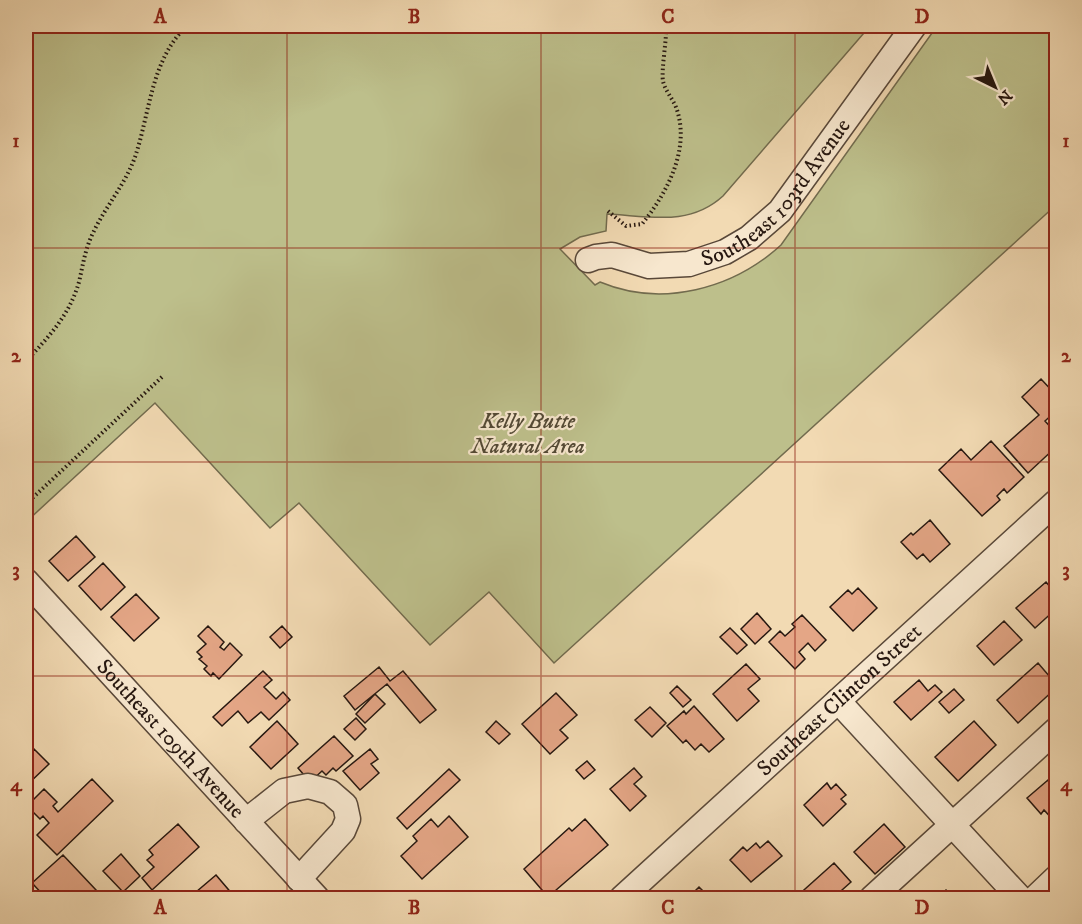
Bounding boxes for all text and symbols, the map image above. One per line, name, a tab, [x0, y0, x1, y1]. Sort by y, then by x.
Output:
text: A	[153, 5, 168, 30]
text: B	[408, 5, 420, 30]
text: C	[661, 5, 675, 30]
text: D	[915, 5, 930, 30]
north arrow	[965, 57, 1025, 117]
text: N	[993, 85, 1016, 109]
street label: Southeast 103rd Avenue	[698, 113, 856, 273]
text: 1	[12, 129, 20, 154]
text: 1	[1062, 129, 1070, 154]
text: 2	[11, 344, 22, 369]
text: 2	[1061, 344, 1072, 369]
park label: Kelly Butte Natural Area	[469, 408, 585, 460]
text: 3	[12, 558, 20, 583]
text: 3	[1062, 558, 1070, 583]
street label: Southeast Clinton Street	[751, 618, 927, 782]
street label: Southeast 109th Avenue	[91, 653, 251, 824]
text: 4	[10, 773, 23, 798]
text: 4	[1060, 773, 1073, 798]
text: A	[153, 896, 168, 921]
text: B	[408, 896, 420, 921]
text: C	[661, 896, 675, 921]
text: D	[915, 896, 930, 921]

